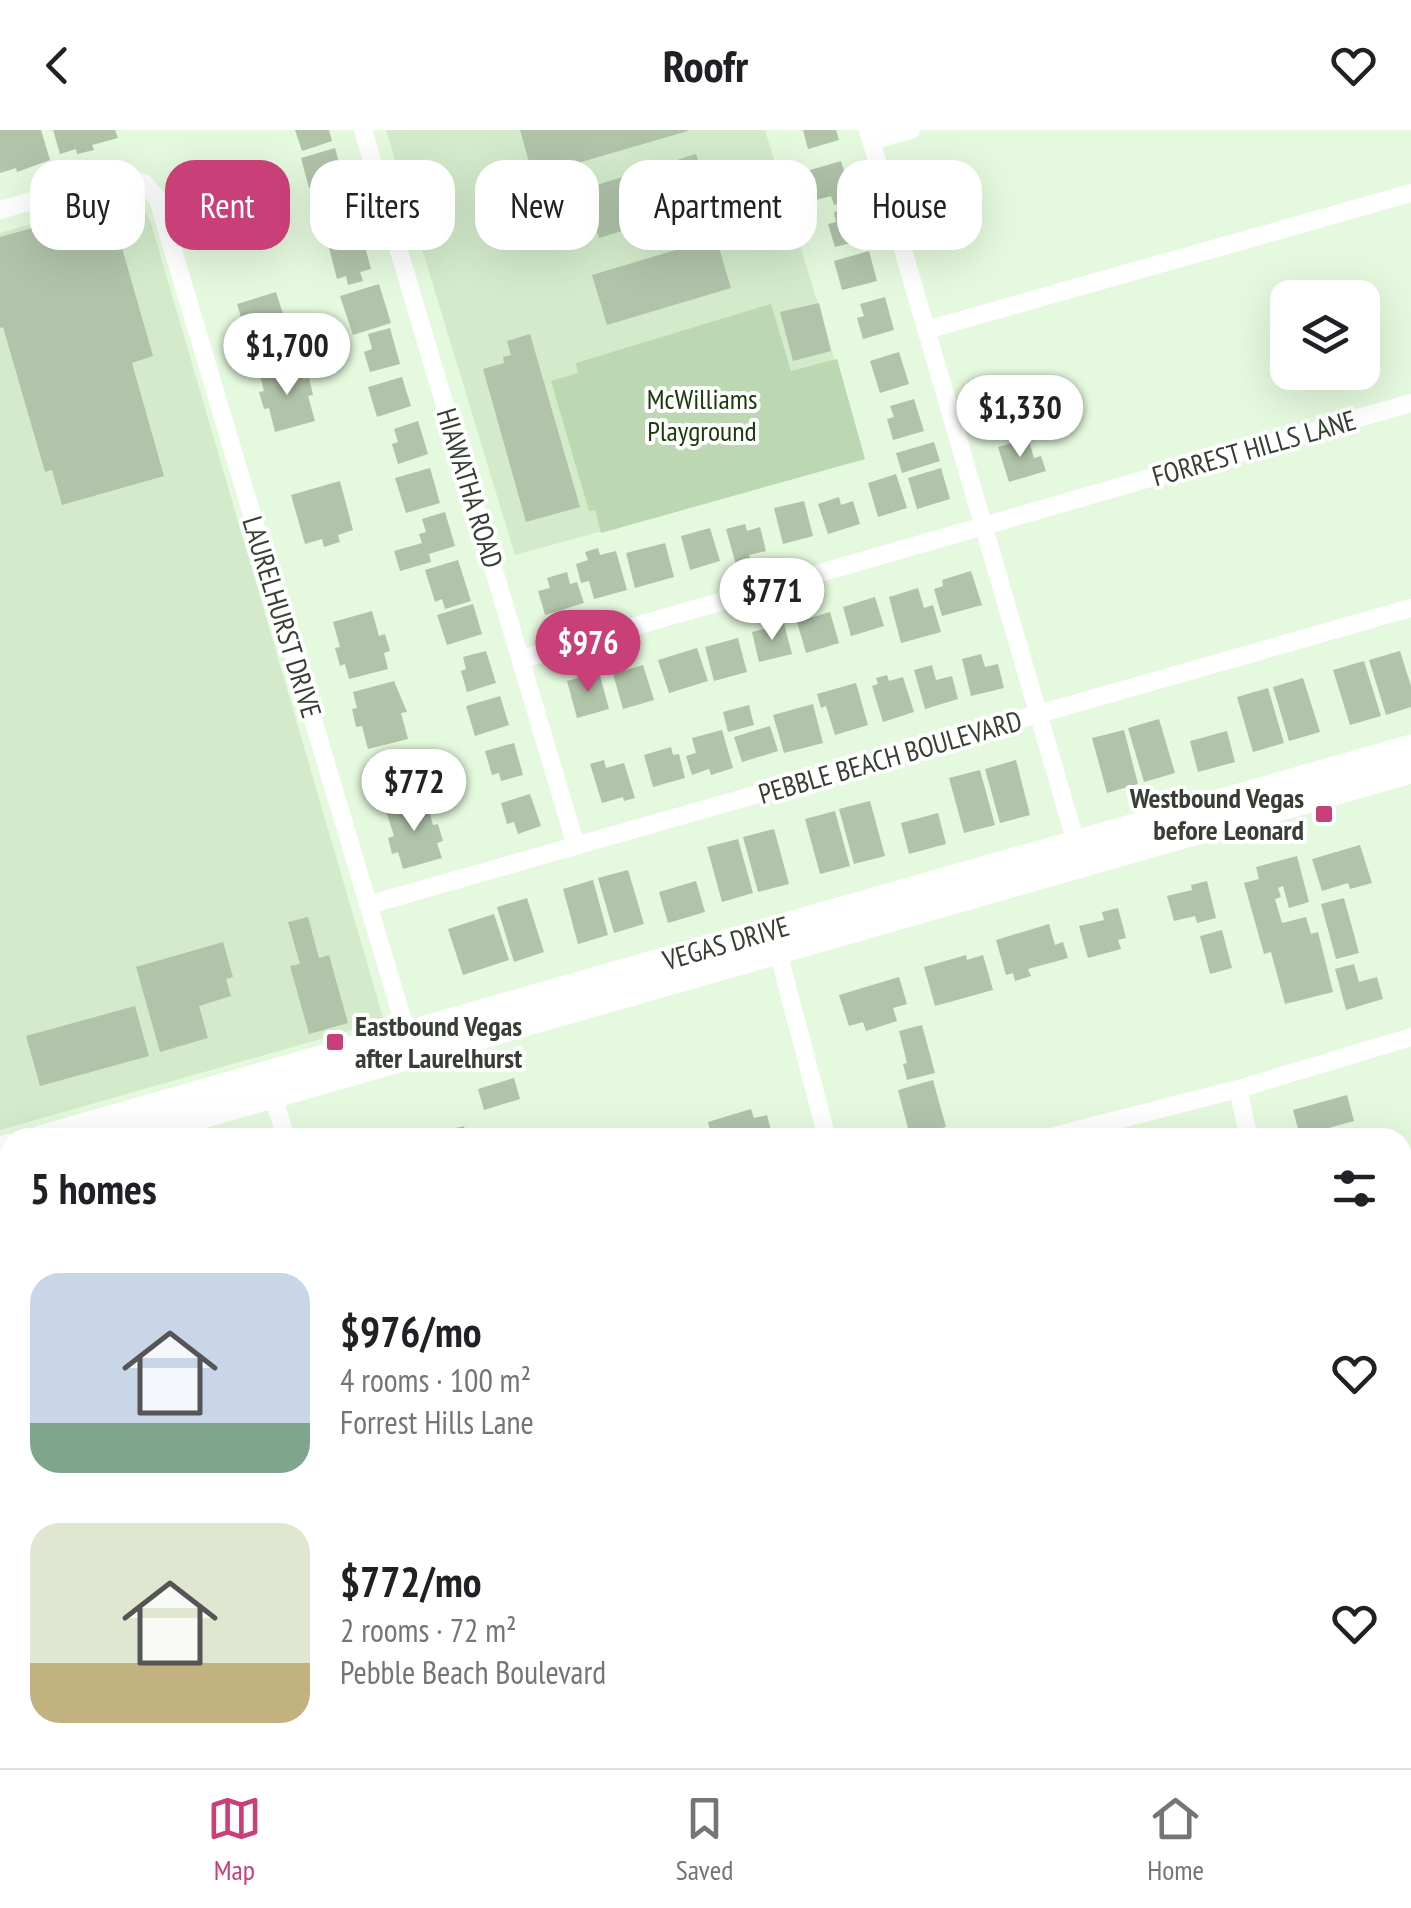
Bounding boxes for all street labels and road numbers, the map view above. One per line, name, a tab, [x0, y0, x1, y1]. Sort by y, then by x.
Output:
street label: FORREST HILLS LANE	[1148, 401, 1360, 494]
street label: HIAWATHA ROAD	[429, 404, 512, 572]
street label: LAURELHURST DRIVE	[234, 512, 331, 722]
street label: PEBBLE BEACH BOULEVARD	[754, 701, 1026, 812]
street label: VEGAS DRIVE	[658, 907, 793, 978]

